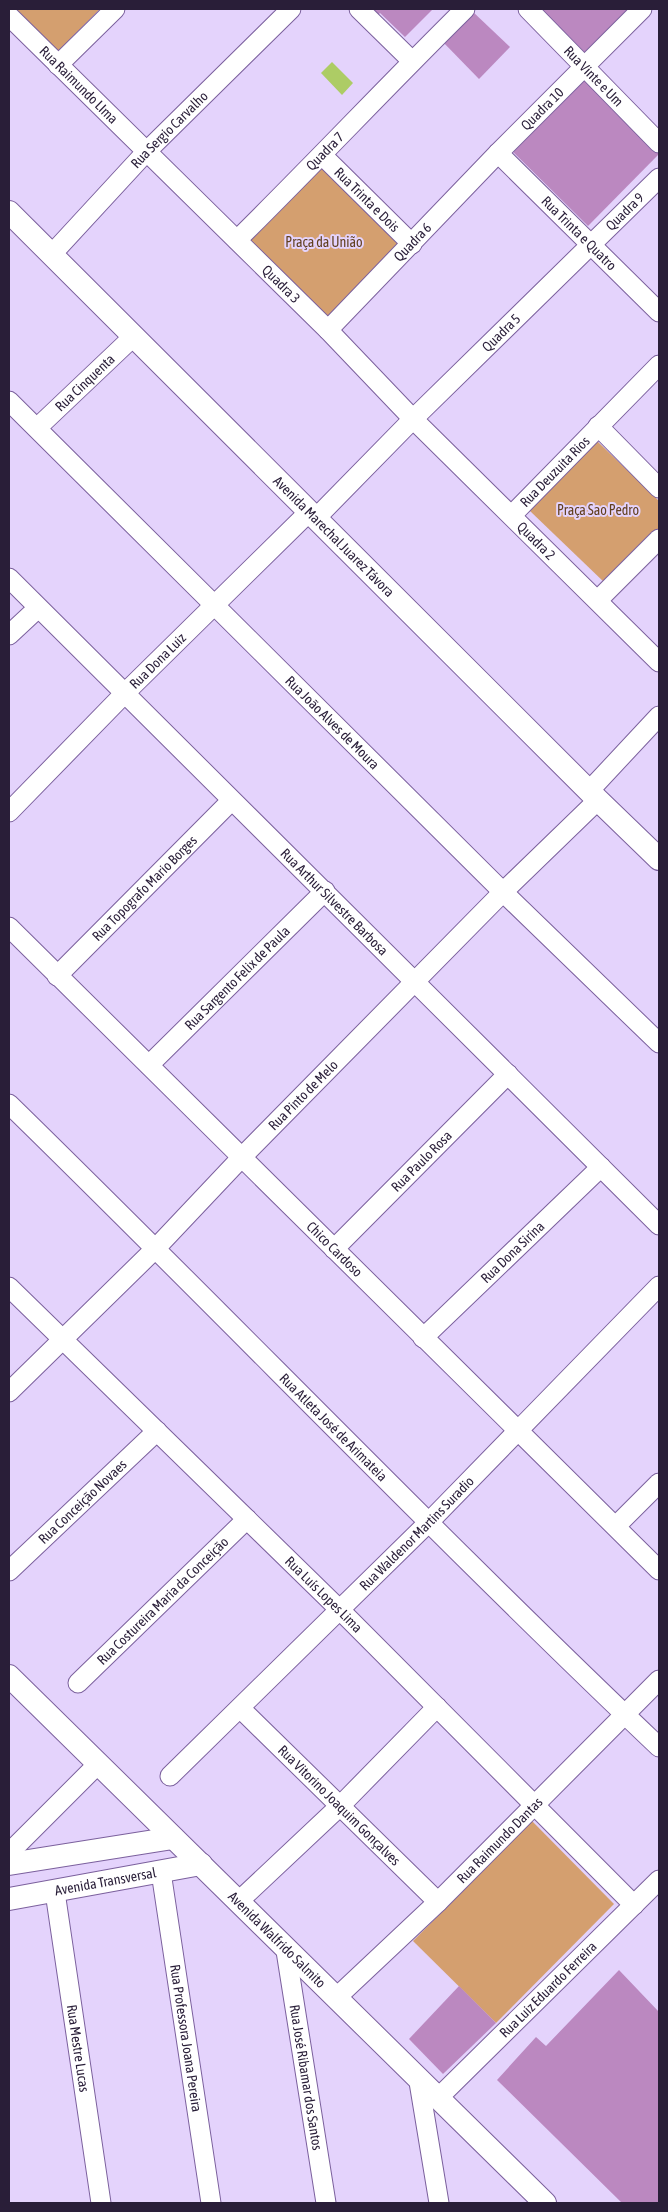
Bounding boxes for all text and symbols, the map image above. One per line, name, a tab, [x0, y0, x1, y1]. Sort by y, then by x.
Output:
street label: Rua Raimundo LIma	[36, 43, 121, 127]
street label: Rua Vinte e Um	[561, 43, 627, 110]
street label: Quadra 10	[518, 84, 567, 133]
street label: Rua Sergio Carvalho	[127, 88, 211, 171]
street label: Quadra 7	[303, 129, 347, 174]
street label: Rua Trinta e Dois	[331, 164, 403, 235]
street label: Quadra 9	[602, 189, 647, 234]
street label: Rua Trinta e Quatro	[538, 193, 620, 273]
street label: Quadra 6	[390, 219, 435, 265]
park label: Praça da União	[285, 234, 363, 250]
street label: Quadra 3	[259, 262, 304, 306]
street label: Quadra 5	[479, 310, 524, 355]
street label: Rua Cinquenta	[52, 351, 118, 414]
street label: Rua Deuzuita Rios	[517, 433, 593, 510]
street label: Avenida Marechal Juarez Távora	[270, 473, 398, 600]
park label: Praça Sao Pedro	[557, 502, 639, 518]
street label: Quadra 2	[514, 519, 559, 563]
street label: Rua Dona Luiz	[126, 630, 189, 692]
street label: Rua João Alves de Moura	[282, 672, 383, 772]
street label: Rua Topografo Mario Borges	[89, 832, 200, 944]
street label: Rua Arthur Silvestre Barbosa	[277, 845, 391, 959]
street label: Rua Sargento Felix de Paula	[181, 923, 293, 1033]
street label: Rua Pinto de Melo	[265, 1057, 341, 1133]
street label: Rua Paulo Rosa	[388, 1127, 455, 1195]
street label: Chico Cardoso	[303, 1218, 366, 1280]
street label: Rua Dona Sirina	[477, 1218, 547, 1286]
street label: Rua Atleta José de Arimateia	[276, 1370, 391, 1484]
street label: Rua Conceição Novaes	[35, 1456, 130, 1547]
street label: Rua Waldenor Martins Suradio	[356, 1473, 477, 1594]
street label: Rua Costureira Maria da Conceição	[94, 1534, 232, 1668]
street label: Rua Luís Lopes Lima	[282, 1553, 366, 1636]
street label: Rua Vitorino Joaquim Gonçalves	[275, 1742, 404, 1869]
street label: Rua Raimundo Dantas	[454, 1794, 546, 1886]
street label: Avenida Transversal	[53, 1864, 158, 1899]
street label: Avenida Walfrido Salmito	[225, 1888, 329, 1991]
street label: Rua Luiz Eduardo Ferreira	[496, 1938, 600, 2041]
street label: Rua Professora Joana Pereira	[167, 1963, 205, 2113]
street label: Rua Mestre Lucas	[64, 2003, 92, 2093]
street label: Rua José Ribamar dos Santos	[287, 2003, 326, 2151]

